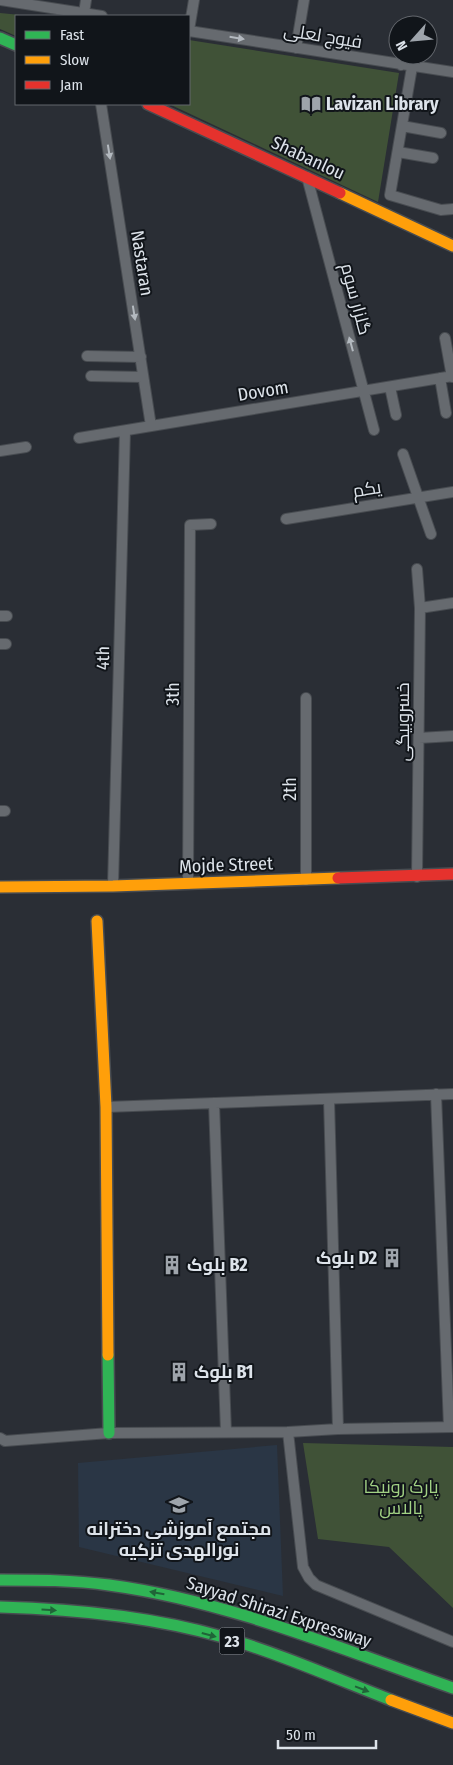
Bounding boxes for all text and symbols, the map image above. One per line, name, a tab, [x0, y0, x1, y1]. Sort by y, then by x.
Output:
legend	[15, 15, 190, 105]
north arrow	[388, 15, 438, 65]
street label: فیوج لعلی	[282, 19, 364, 54]
text: Fast	[60, 26, 84, 44]
one-way arrow	[229, 35, 245, 43]
text: N	[392, 38, 411, 53]
text: Slow	[60, 51, 89, 69]
text: Jam	[60, 76, 83, 94]
library icon: Lavizan Library	[300, 93, 322, 115]
place label: Lavizan Library	[326, 93, 439, 115]
street label: Shabanlou	[268, 131, 348, 185]
one-way arrow	[105, 144, 113, 160]
street label: Nastaran	[126, 229, 158, 297]
street label: گلزار سوم	[335, 261, 376, 338]
one-way arrow	[130, 305, 138, 321]
one-way arrow	[347, 336, 355, 351]
street label: Dovom	[236, 376, 290, 406]
street label: یکم	[351, 476, 383, 503]
street label: 4th	[92, 646, 114, 670]
street label: 3th	[162, 682, 184, 706]
street label: خسروبیگی	[392, 682, 414, 762]
street label: 2th	[279, 777, 301, 801]
street label: Mojde Street	[179, 852, 273, 878]
place label: بلوک D2	[316, 1247, 377, 1269]
building icon: بلوک D2	[381, 1247, 403, 1269]
building icon: بلوک B2	[161, 1254, 183, 1276]
place label: بلوک B2	[187, 1254, 248, 1276]
building icon: بلوک B1	[168, 1361, 190, 1383]
place label: بلوک B1	[194, 1361, 253, 1383]
park label: پارک رونیکا پالاس	[364, 1476, 439, 1520]
school or university icon: مجتمع آموزشی دخترانه نورالهدی تزکیه	[168, 1494, 190, 1516]
place label: مجتمع آموزشی دخترانه نورالهدی تزکیه	[86, 1518, 272, 1561]
street label: Sayyad Shirazi Expressway	[184, 1572, 374, 1652]
one-way arrow	[148, 1589, 164, 1597]
one-way arrow	[41, 1607, 57, 1615]
road number: 23	[220, 1628, 244, 1654]
one-way arrow	[201, 1631, 216, 1639]
one-way arrow	[355, 1685, 370, 1693]
scale bar	[278, 1718, 376, 1750]
text: 50 m	[286, 1726, 316, 1744]

